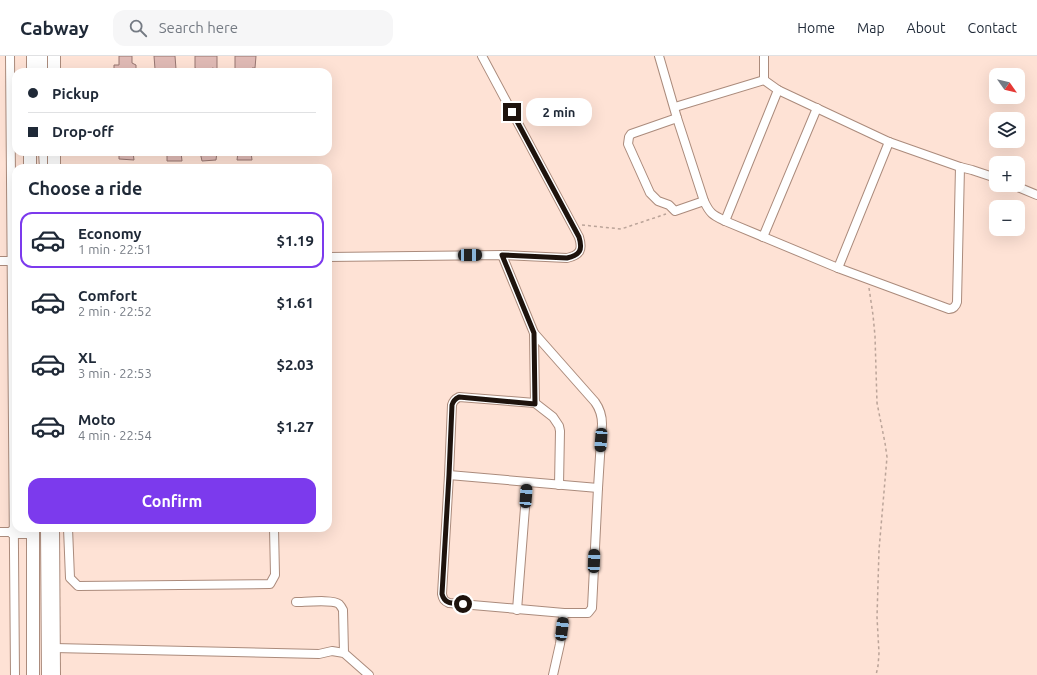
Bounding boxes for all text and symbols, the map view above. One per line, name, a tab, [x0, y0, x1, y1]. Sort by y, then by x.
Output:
search box	[113, 10, 393, 46]
text: Cabway	[20, 17, 89, 39]
icon: search	[127, 17, 149, 39]
text: Search here	[159, 19, 238, 36]
text: Home	[797, 20, 835, 36]
text: Map	[857, 20, 885, 36]
text: About	[907, 20, 946, 36]
text: Contact	[968, 20, 1017, 36]
north arrow	[989, 68, 1025, 104]
map controls	[989, 68, 1025, 236]
text: Pickup	[52, 85, 99, 102]
callout: 2 min	[526, 98, 592, 126]
route end	[503, 103, 521, 121]
text: 2 min	[543, 105, 575, 119]
button: layers	[989, 112, 1025, 148]
text: Drop-off	[52, 123, 114, 140]
button: +	[989, 156, 1025, 192]
text: Choose a ride	[28, 178, 142, 198]
button: −	[989, 200, 1025, 236]
icon: car	[30, 222, 66, 258]
text: Economy	[78, 225, 142, 242]
text: $1.19	[276, 232, 314, 249]
text: 1 min · 22:51	[78, 242, 152, 256]
car	[458, 249, 482, 261]
icon: car	[30, 284, 66, 320]
text: Comfort	[78, 287, 137, 304]
text: $1.61	[276, 294, 314, 311]
text: 2 min · 22:52	[78, 304, 152, 318]
icon: car	[30, 346, 66, 382]
text: XL	[78, 349, 96, 366]
text: $2.03	[276, 356, 314, 373]
text: 3 min · 22:53	[78, 366, 152, 380]
icon: car	[30, 408, 66, 444]
text: Moto	[78, 411, 116, 428]
text: $1.27	[276, 418, 314, 435]
text: 4 min · 22:54	[78, 428, 152, 442]
car	[594, 428, 608, 452]
button: Confirm	[28, 478, 316, 524]
car	[519, 484, 533, 508]
car	[588, 549, 600, 573]
route start	[454, 595, 472, 613]
car	[555, 616, 569, 642]

